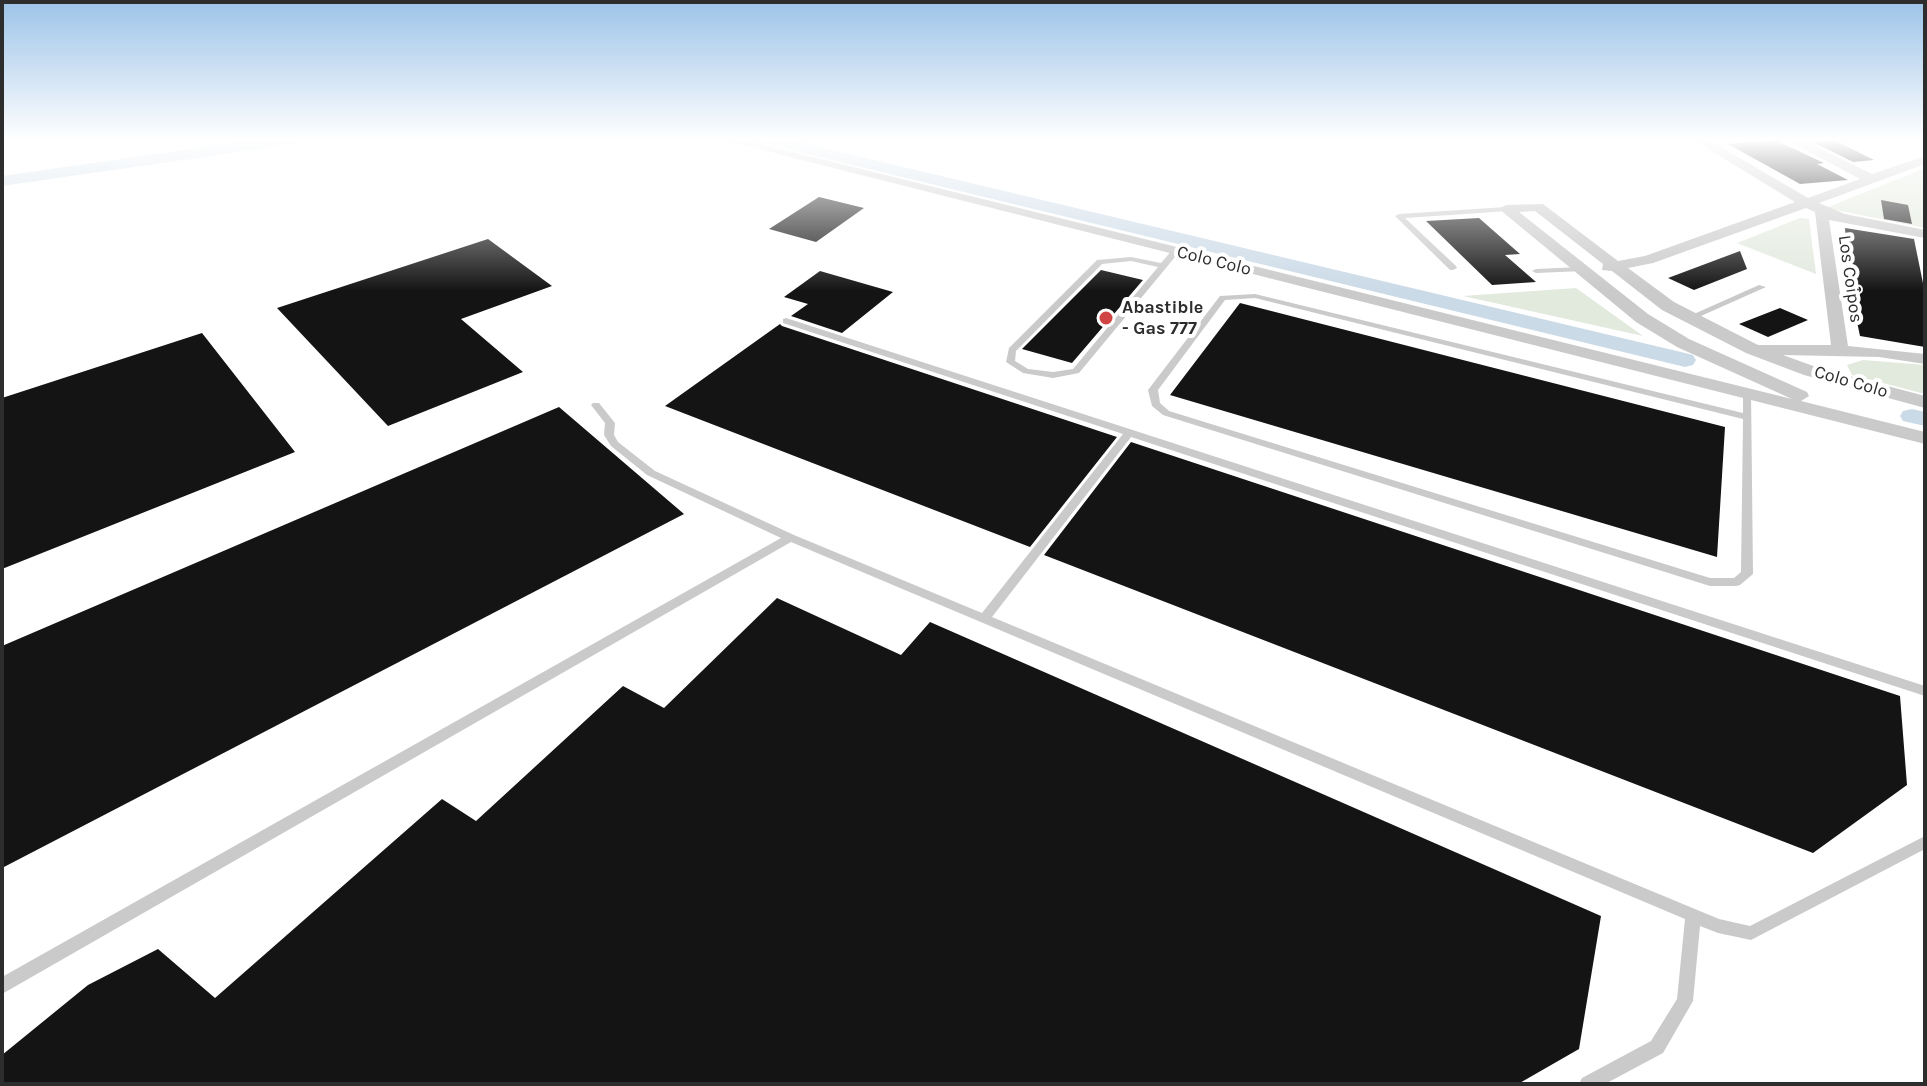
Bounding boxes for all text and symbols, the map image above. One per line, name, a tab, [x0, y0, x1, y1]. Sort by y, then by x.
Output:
street label: Los Coipos	[1833, 234, 1867, 324]
street label: Colo Colo	[1175, 241, 1253, 281]
place label: Abastible - Gas 777	[1122, 297, 1203, 340]
marker: Abastible - Gas 777	[1097, 309, 1115, 327]
street label: Colo Colo	[1812, 361, 1890, 403]

